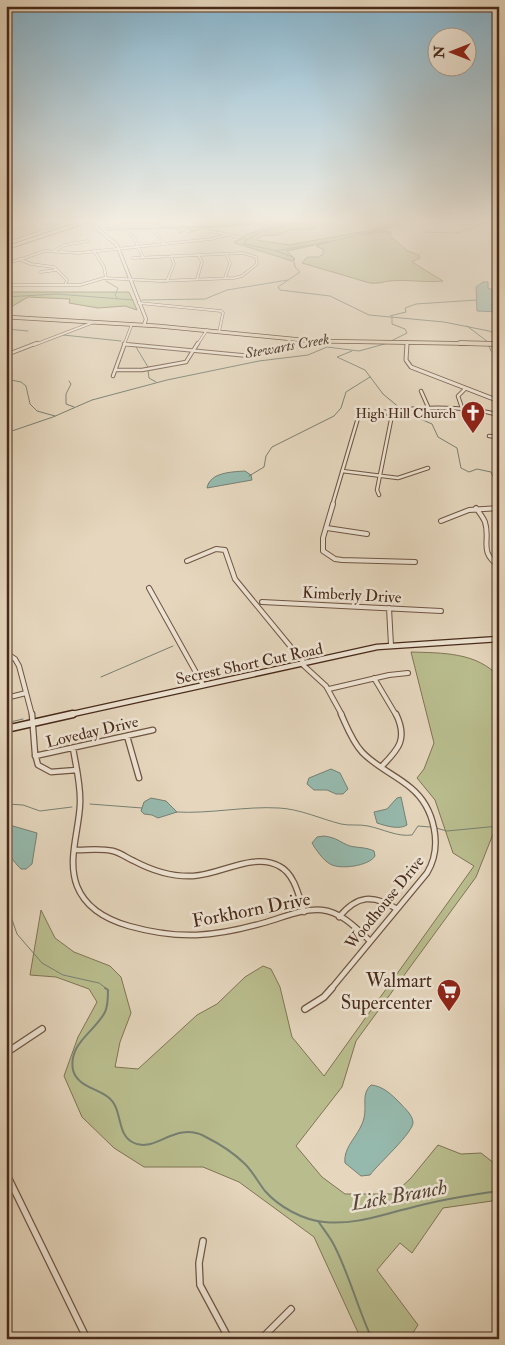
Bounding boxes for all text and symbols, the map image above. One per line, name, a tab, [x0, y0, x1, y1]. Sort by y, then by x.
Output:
north arrow	[428, 28, 478, 78]
text: N	[431, 45, 448, 59]
water label: Stewarts Creek	[243, 330, 331, 363]
church icon: High Hill Church	[460, 400, 486, 434]
place label: High Hill Church	[355, 405, 457, 422]
street label: Kimberly Drive	[302, 582, 402, 608]
street label: Secrest Short Cut Road	[174, 639, 325, 689]
street label: Loveday Drive	[44, 712, 141, 752]
street label: Woodhouse Drive	[340, 852, 429, 954]
street label: Forkhorn Drive	[190, 887, 312, 933]
place label: Walmart Supercenter	[341, 969, 432, 1016]
supermarket icon: Walmart Supercenter	[436, 978, 462, 1012]
water label: Lick Branch	[348, 1174, 449, 1217]

